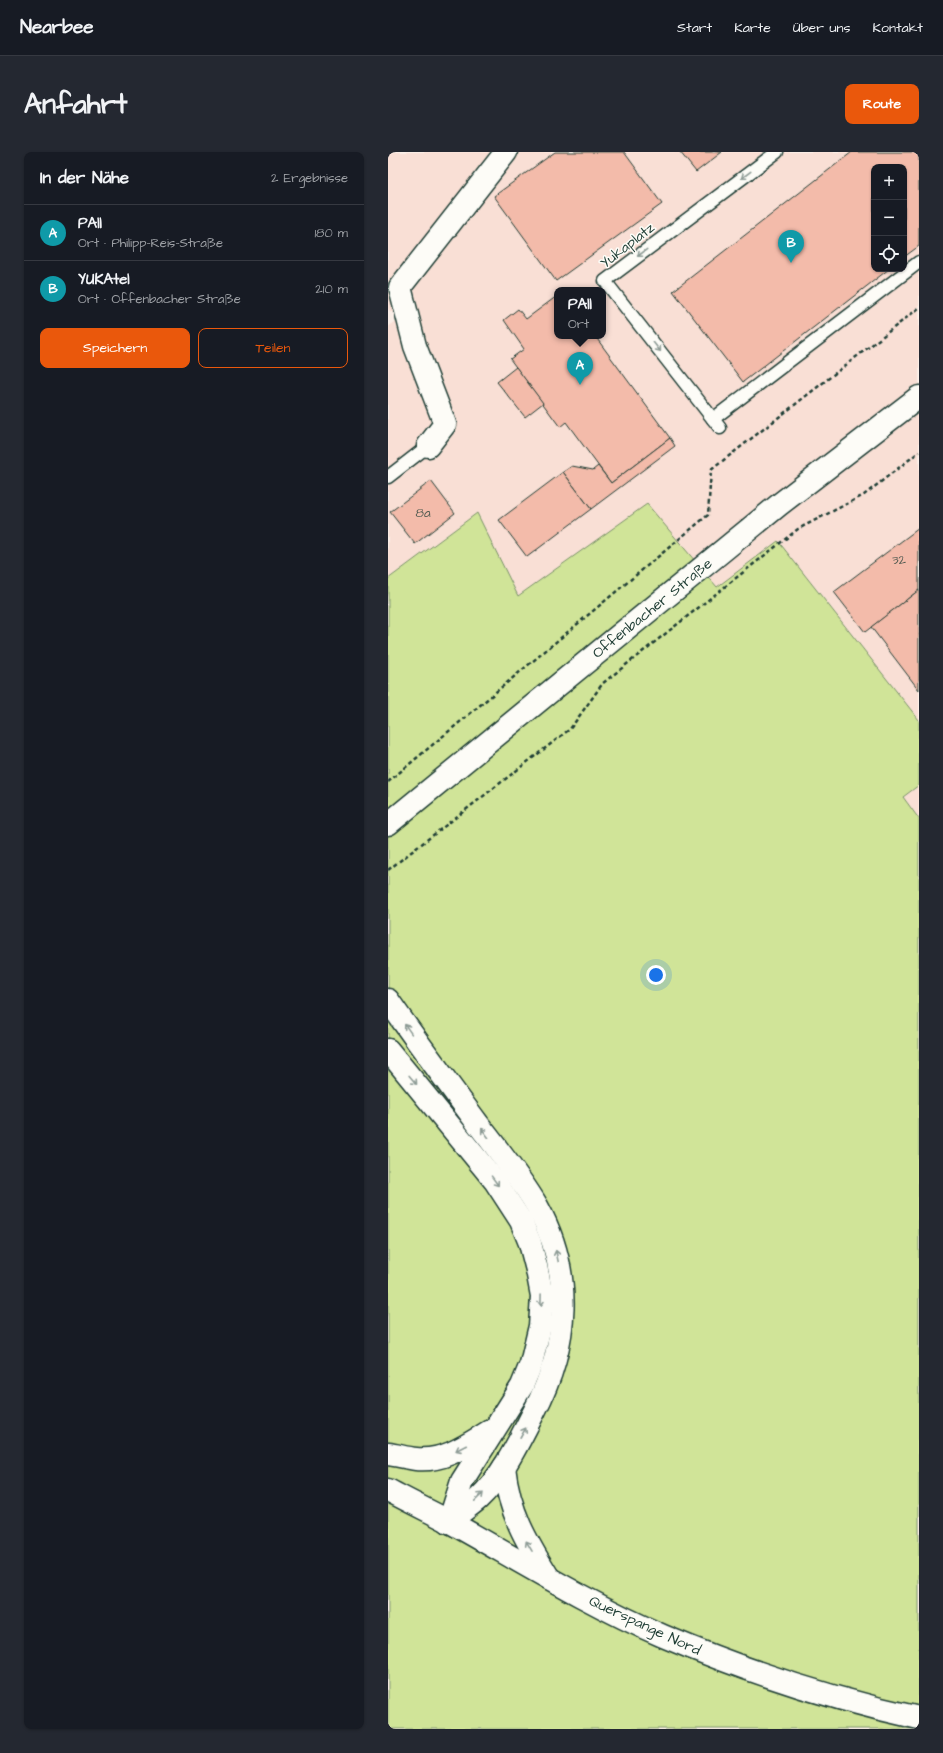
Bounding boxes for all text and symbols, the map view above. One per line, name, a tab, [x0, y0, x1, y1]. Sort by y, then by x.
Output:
text: Nearbee	[20, 14, 94, 41]
text: Start	[677, 18, 712, 38]
text: Karte	[734, 18, 771, 38]
text: Über uns	[793, 18, 851, 38]
text: Kontakt	[873, 18, 923, 38]
button: Route	[845, 84, 919, 124]
text: Anfahrt	[24, 85, 127, 124]
map controls	[871, 164, 907, 272]
button: +	[871, 164, 907, 200]
text: In der Nähe	[40, 166, 129, 190]
text: 2 Ergebnisse	[271, 169, 348, 187]
one-way arrow	[740, 171, 751, 180]
button: −	[871, 200, 907, 236]
text: PAll	[78, 213, 102, 234]
street label: Yukaplatz	[596, 217, 660, 273]
text: A	[49, 224, 57, 242]
text: 180 m	[314, 224, 348, 242]
pin: B	[778, 230, 804, 263]
text: Ort · Philipp-Reis-Straße	[78, 234, 223, 252]
button: locate	[871, 236, 907, 272]
one-way arrow	[636, 249, 647, 257]
text: YUKAtel	[78, 269, 130, 290]
text: B	[48, 280, 58, 298]
text: 210 m	[315, 280, 348, 298]
popup	[554, 287, 606, 339]
text: Ort · Offenbacher Straße	[78, 290, 241, 308]
text: PAll	[568, 294, 592, 315]
text: Ort	[568, 315, 589, 333]
button: Speichern	[40, 328, 190, 368]
button: Teilen	[198, 328, 348, 368]
one-way arrow	[652, 341, 661, 352]
pin: A	[567, 352, 593, 385]
house number: 8a	[415, 504, 431, 522]
house number: 32	[892, 551, 907, 569]
street label: Offenbacher Straße	[588, 553, 717, 664]
your location	[646, 965, 666, 985]
one-way arrow	[404, 1023, 412, 1034]
one-way arrow	[409, 1075, 418, 1085]
one-way arrow	[481, 1128, 490, 1139]
one-way arrow	[491, 1175, 499, 1186]
one-way arrow	[552, 1249, 560, 1262]
one-way arrow	[537, 1293, 545, 1306]
one-way arrow	[519, 1427, 527, 1439]
one-way arrow	[455, 1445, 467, 1452]
one-way arrow	[474, 1492, 484, 1502]
one-way arrow	[525, 1540, 533, 1552]
street label: Querspange Nord	[585, 1590, 705, 1662]

